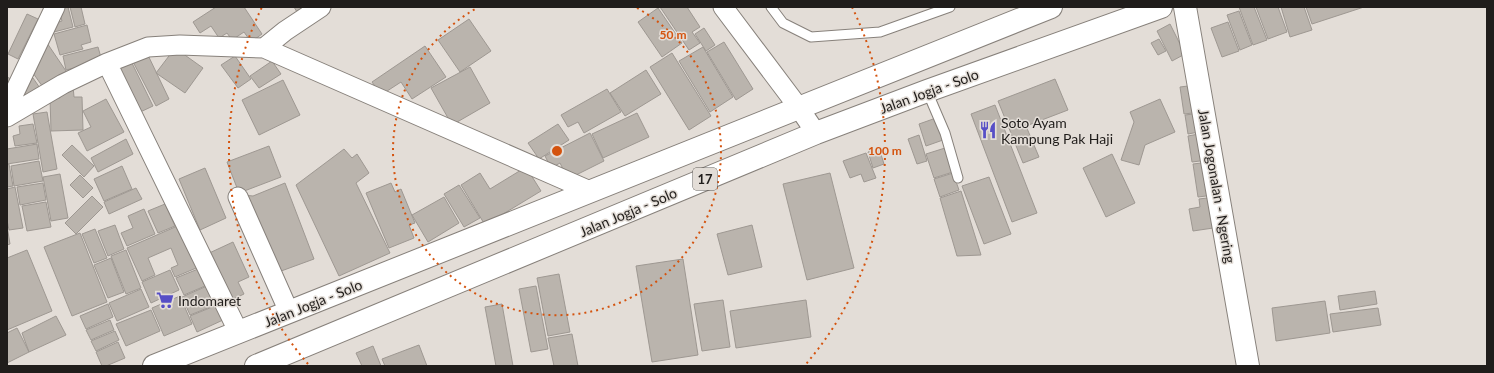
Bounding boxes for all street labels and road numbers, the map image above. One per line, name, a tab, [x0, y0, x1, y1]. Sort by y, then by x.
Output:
street label: Jalan Jogja - Solo	[877, 65, 981, 117]
street label: Jalan Jogonalan - Ngering	[1195, 108, 1239, 264]
road number: 17	[693, 168, 717, 190]
street label: Jalan Jogja - Solo	[577, 184, 679, 240]
street label: Jalan Jogja - Solo	[262, 276, 364, 330]

